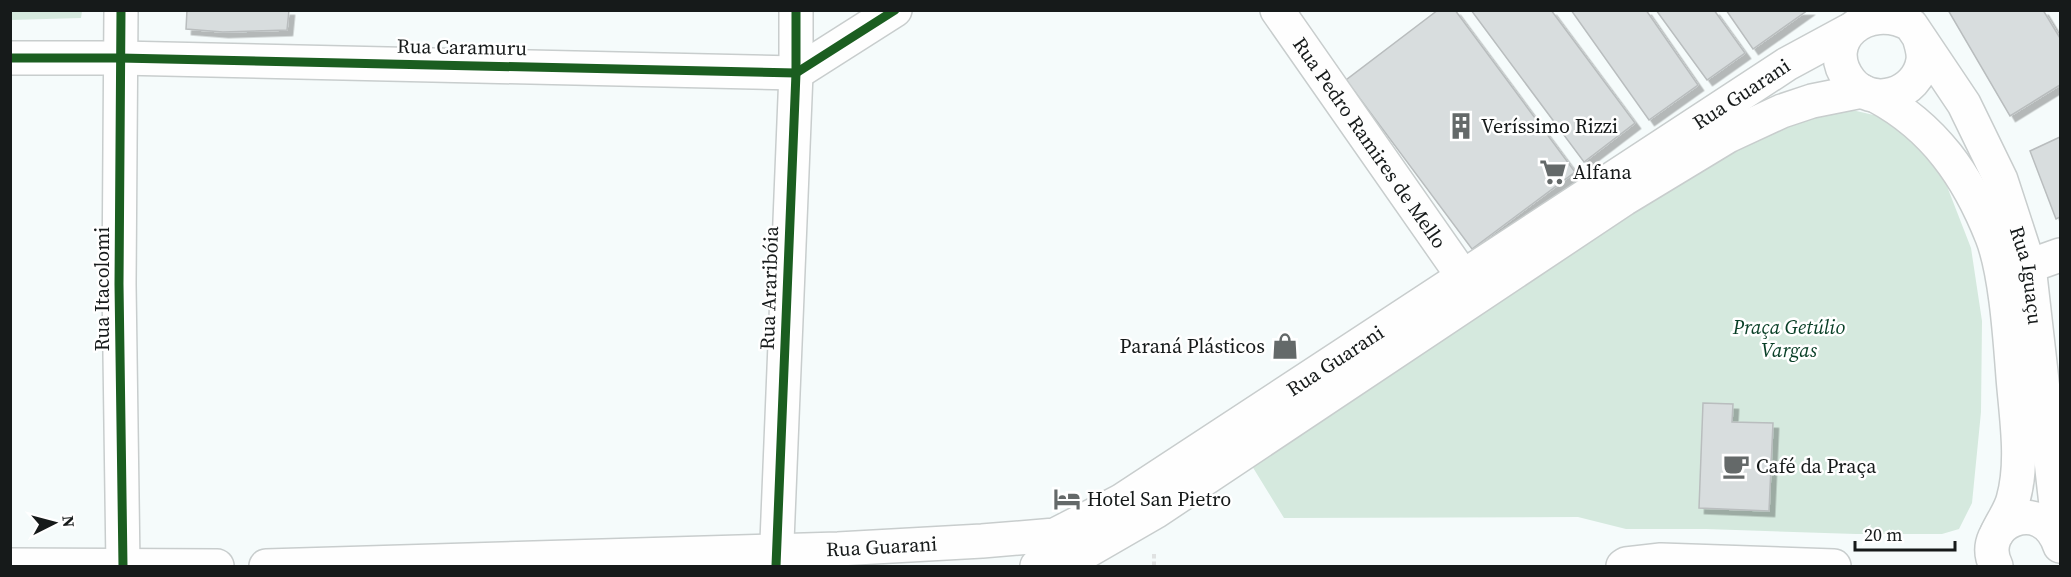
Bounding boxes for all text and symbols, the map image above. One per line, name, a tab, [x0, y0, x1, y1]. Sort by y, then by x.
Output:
street label: Rua Caramuru	[397, 32, 527, 62]
street label: Rua Pedro Ramires de Mello	[1286, 32, 1453, 254]
street label: Rua Guarani	[1687, 52, 1796, 136]
building icon: Veríssimo Rizzi	[1446, 111, 1476, 141]
place label: Veríssimo Rizzi	[1481, 112, 1618, 140]
supermarket icon: Alfana	[1538, 157, 1568, 187]
place label: Alfana	[1573, 158, 1633, 186]
street label: Rua Iguaçu	[2003, 223, 2050, 326]
street label: Rua Araribóia	[753, 225, 785, 350]
street label: Rua Itacolomi	[88, 227, 116, 351]
park label: Praça Getúlio Vargas	[1732, 313, 1845, 364]
street label: Rua Guarani	[1281, 318, 1389, 403]
shop icon: Paraná Plásticos	[1270, 331, 1300, 361]
place label: Paraná Plásticos	[1120, 332, 1265, 360]
cafe icon: Café da Praça	[1721, 451, 1751, 481]
place label: Café da Praça	[1756, 452, 1877, 480]
hotel icon: Hotel San Pietro	[1052, 484, 1082, 514]
place label: Hotel San Pietro	[1087, 485, 1231, 513]
north arrow	[24, 493, 84, 553]
text: N	[57, 514, 81, 529]
scale bar	[1855, 514, 1956, 552]
text: 20 m	[1864, 522, 1902, 547]
street label: Rua Guarani	[826, 530, 938, 563]

